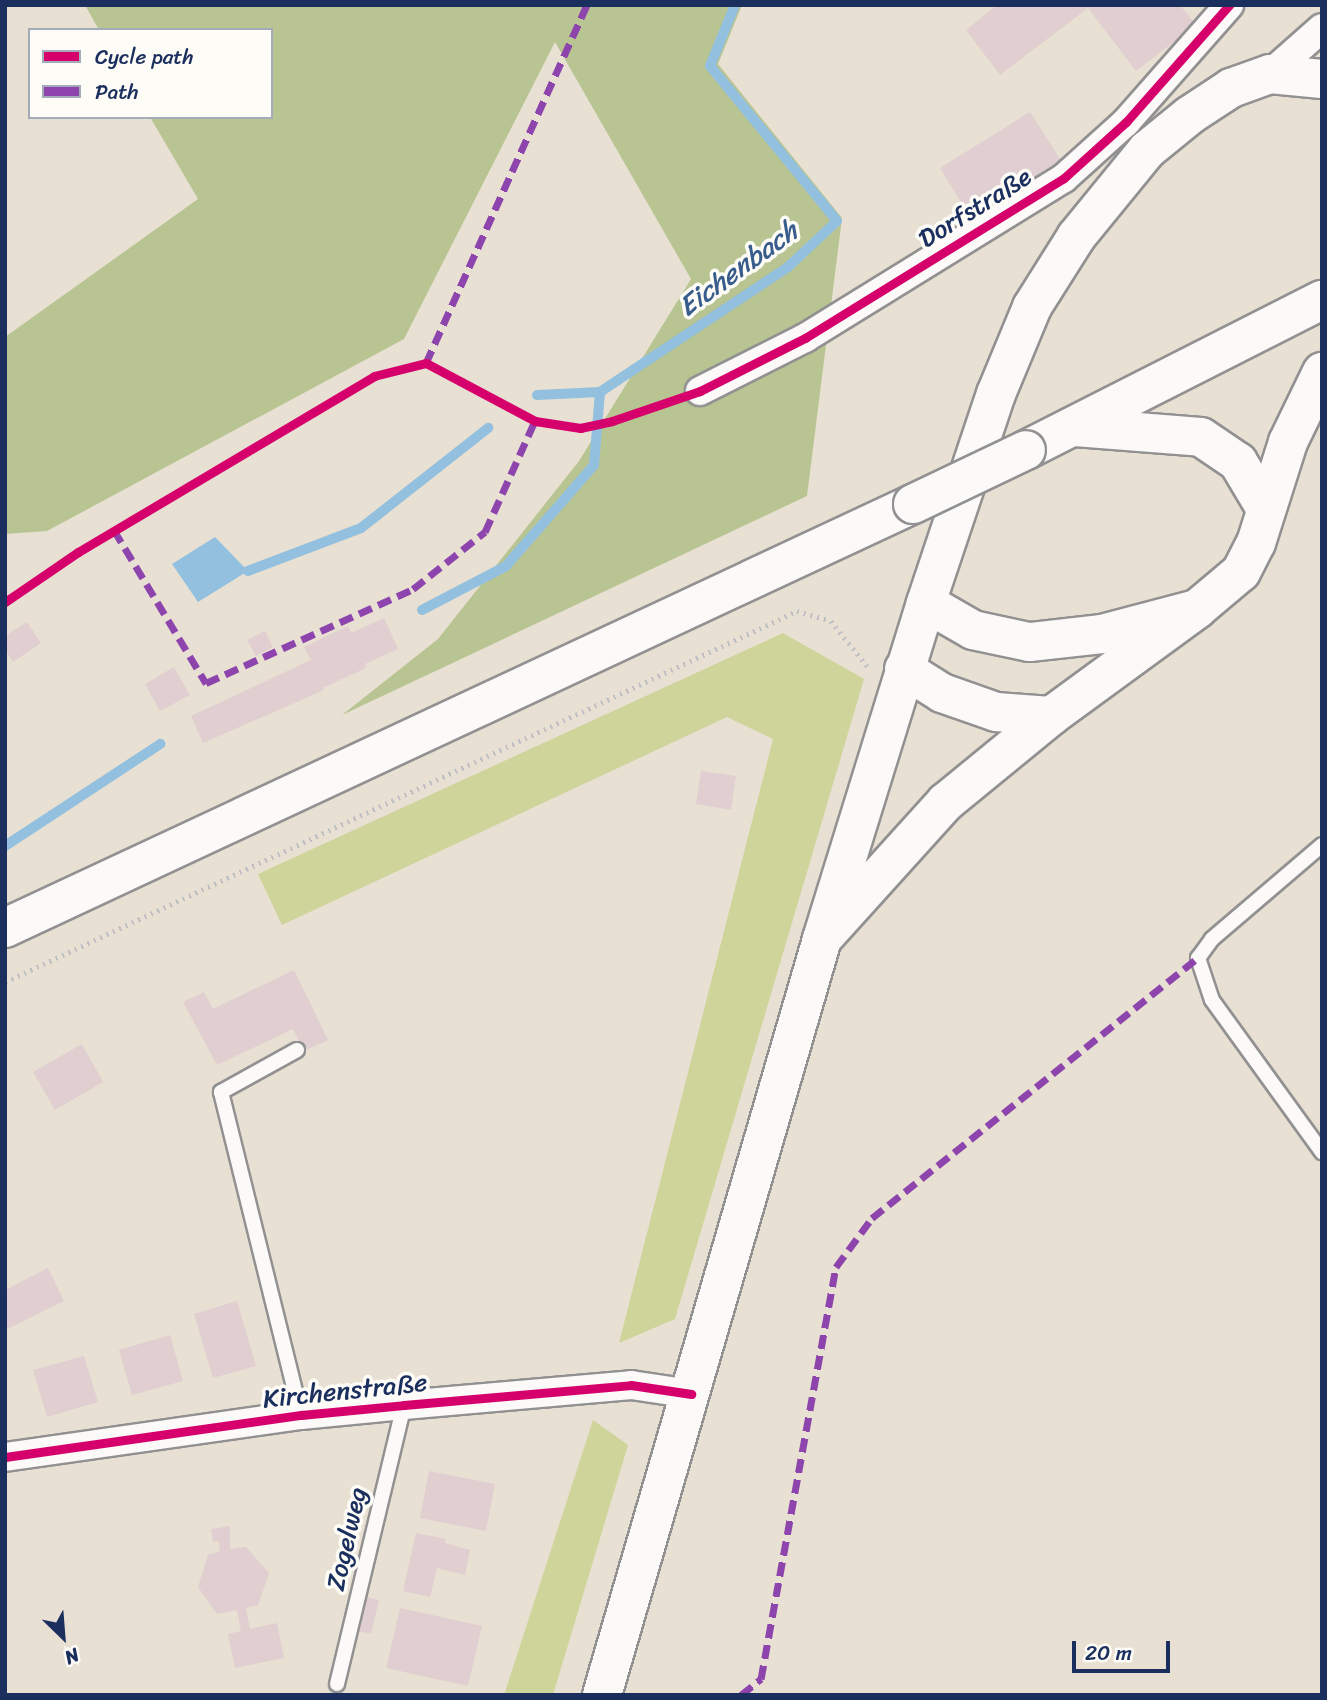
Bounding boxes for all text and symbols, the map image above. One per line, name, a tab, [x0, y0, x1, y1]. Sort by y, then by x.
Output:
legend	[28, 28, 273, 119]
text: Cycle path	[95, 38, 194, 76]
text: Path	[95, 73, 138, 111]
street label: Dorfstraße	[913, 161, 1037, 255]
water label: Eichenbach	[672, 214, 804, 324]
street label: Kirchenstraße	[261, 1367, 429, 1415]
street label: Zogelweg	[320, 1484, 374, 1594]
north arrow	[28, 1602, 98, 1672]
scale bar	[1075, 1626, 1173, 1670]
text: 20 m	[1085, 1634, 1132, 1672]
text: N	[59, 1639, 85, 1674]

